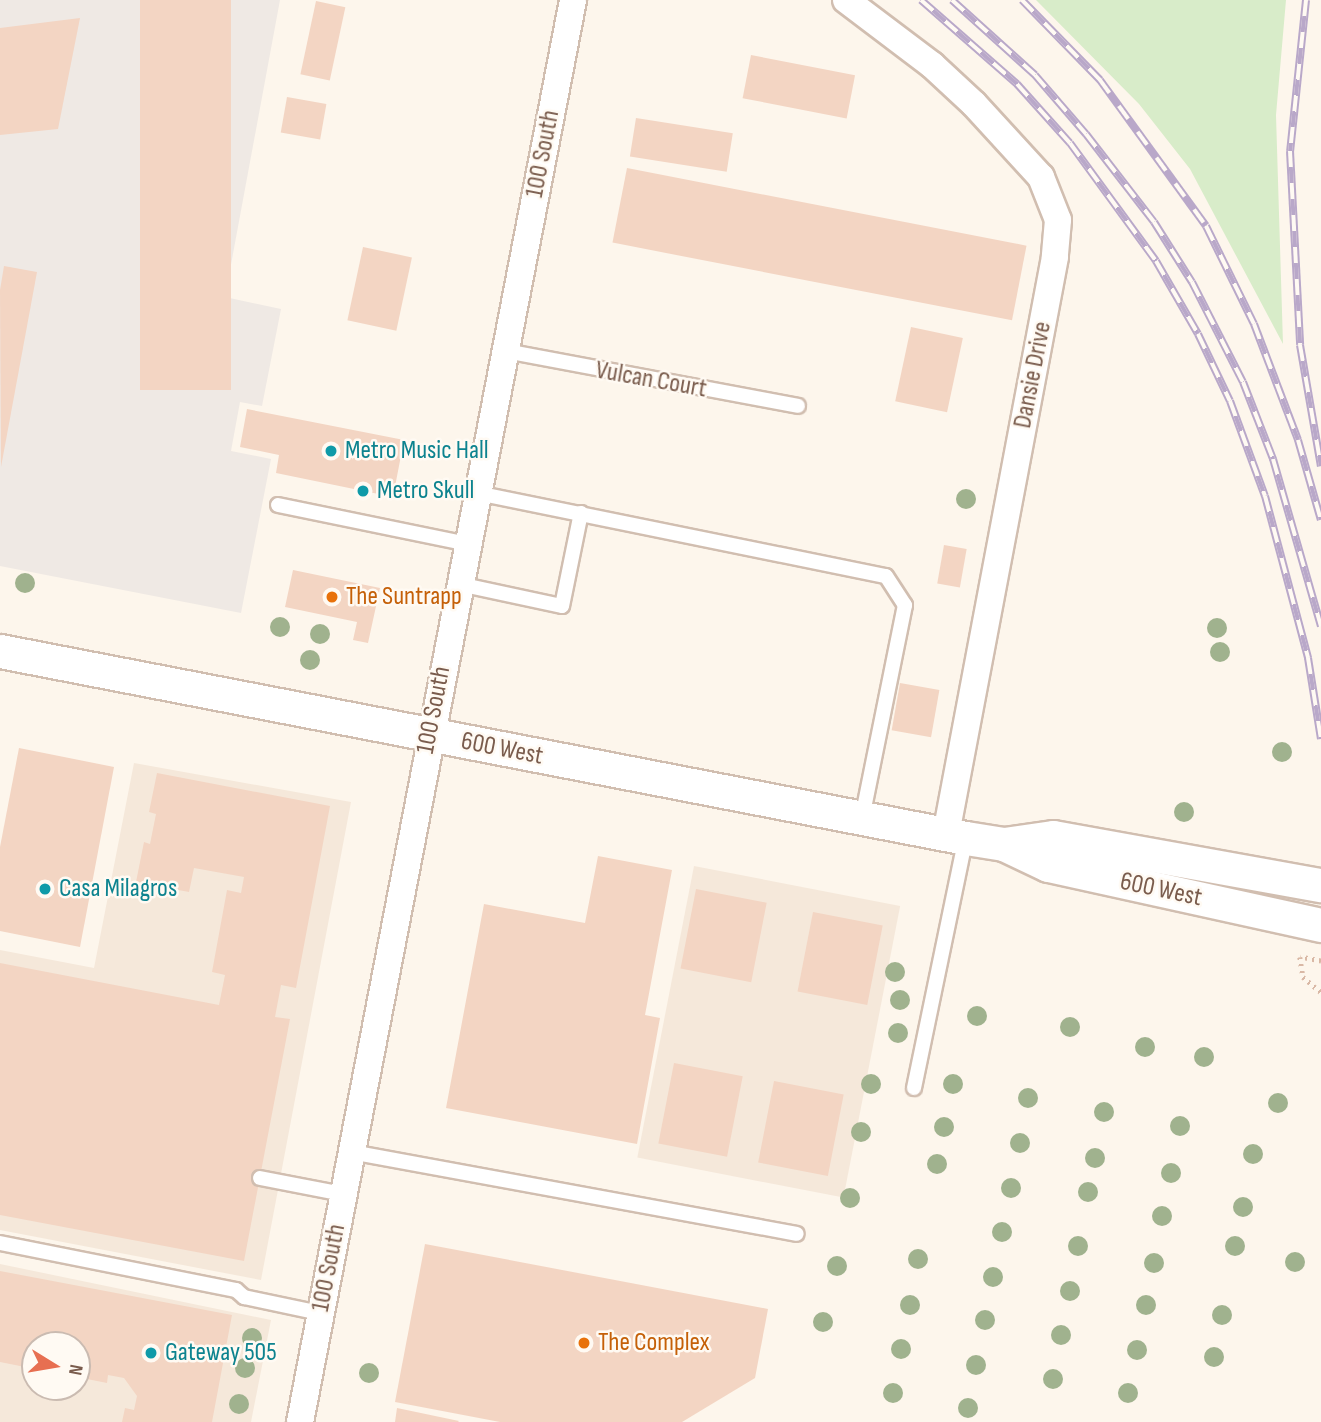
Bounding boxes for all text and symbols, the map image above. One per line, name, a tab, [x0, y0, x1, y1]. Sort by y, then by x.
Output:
street label: 100 South	[519, 108, 567, 200]
street label: Dansie Drive	[1007, 319, 1059, 431]
street label: Vulcan Court	[593, 355, 709, 405]
place label: Metro Music Hall	[345, 435, 489, 467]
marker: Metro Music Hall	[323, 443, 339, 459]
place label: Metro Skull	[377, 475, 474, 507]
marker: Metro Skull	[355, 483, 371, 499]
place label: The Suntrapp	[346, 581, 462, 613]
marker: The Suntrapp	[324, 589, 340, 605]
street label: 100 South	[410, 664, 458, 756]
street label: 600 West	[458, 726, 546, 772]
street label: 600 West	[1117, 866, 1205, 914]
place label: Casa Milagros	[59, 873, 177, 905]
marker: Casa Milagros	[37, 881, 53, 897]
street label: 100 South	[305, 1222, 353, 1314]
place label: The Complex	[598, 1327, 709, 1359]
north arrow	[21, 1331, 91, 1401]
marker: The Complex	[576, 1335, 592, 1351]
place label: Gateway 505	[165, 1337, 277, 1369]
marker: Gateway 505	[143, 1345, 159, 1361]
text: N	[63, 1363, 87, 1377]

